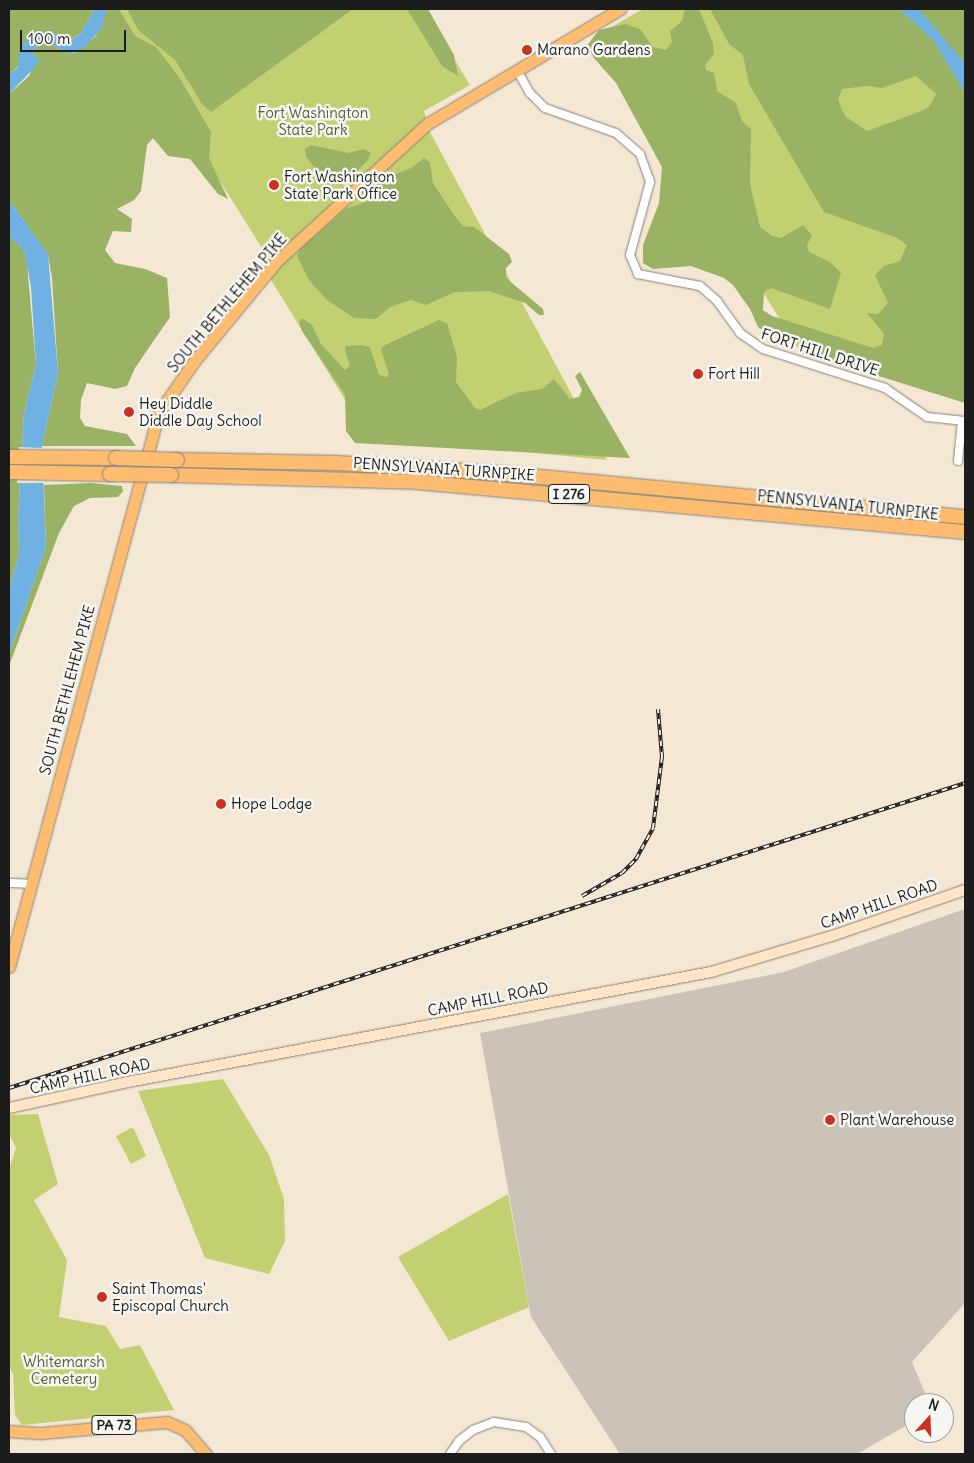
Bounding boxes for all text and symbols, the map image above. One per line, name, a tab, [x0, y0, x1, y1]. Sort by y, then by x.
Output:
scale bar	[22, 20, 129, 52]
text: 100 m	[28, 29, 70, 48]
place label: Marano Gardens	[537, 41, 651, 59]
marker: Marano Gardens	[521, 44, 533, 56]
park label: Fort Washington State Park	[258, 103, 368, 138]
place label: Fort Washington State Park Office	[284, 167, 397, 202]
marker: Fort Washington State Park Office	[268, 179, 280, 191]
street label: SOUTH BETHLEHEM PIKE	[164, 230, 290, 376]
street label: FORT HILL DRIVE	[759, 324, 881, 380]
place label: Fort Hill	[708, 365, 760, 383]
marker: Fort Hill	[692, 368, 704, 380]
place label: Hey Diddle Diddle Day School	[139, 394, 262, 429]
marker: Hey Diddle Diddle Day School	[123, 406, 135, 418]
street label: PENNSYLVANIA TURNPIKE	[352, 454, 536, 484]
road number: I 276	[548, 482, 590, 506]
street label: PENNSYLVANIA TURNPIKE	[756, 487, 940, 523]
street label: SOUTH BETHLEHEM PIKE	[36, 603, 98, 777]
place label: Hope Lodge	[231, 795, 312, 813]
marker: Hope Lodge	[215, 798, 227, 810]
street label: CAMP HILL ROAD	[818, 875, 940, 933]
street label: CAMP HILL ROAD	[426, 978, 550, 1020]
street label: CAMP HILL ROAD	[28, 1054, 152, 1098]
place label: Plant Warehouse	[840, 1111, 954, 1129]
marker: Plant Warehouse	[824, 1114, 836, 1126]
place label: Saint Thomas' Episcopal Church	[112, 1279, 229, 1314]
marker: Saint Thomas' Episcopal Church	[96, 1291, 108, 1303]
park label: Whitemarsh Cemetery	[23, 1352, 105, 1387]
north arrow	[904, 1393, 954, 1443]
text: N	[926, 1395, 941, 1415]
road number: PA 73	[90, 1414, 138, 1436]

